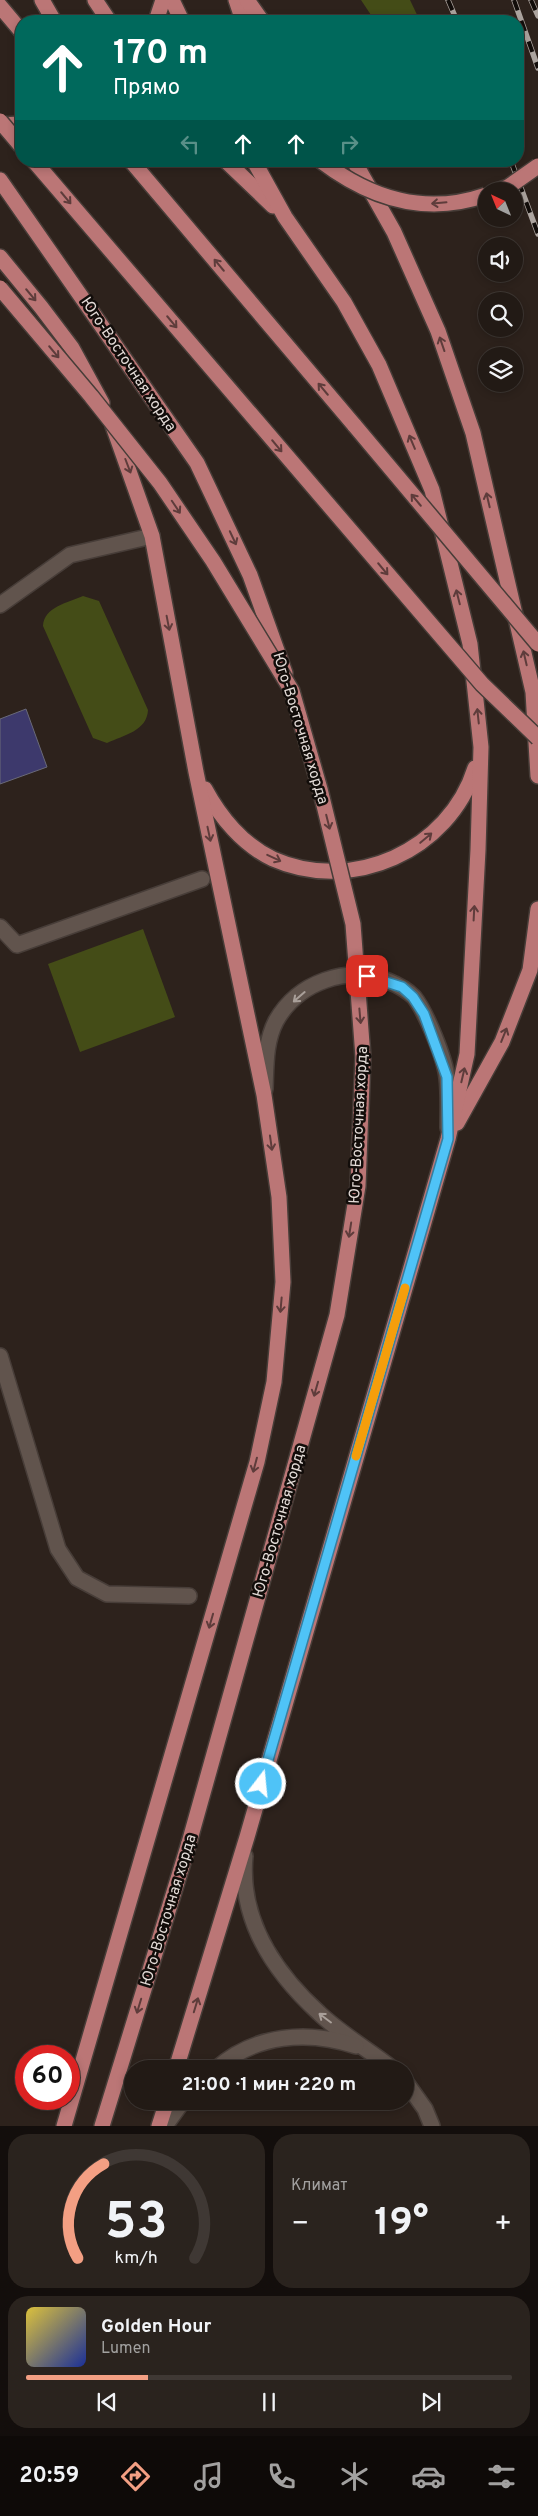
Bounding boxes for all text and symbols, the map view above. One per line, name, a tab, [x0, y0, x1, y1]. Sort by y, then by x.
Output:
text: 170 m	[113, 32, 208, 76]
icon: ahead	[30, 35, 95, 100]
text: Прямо	[113, 75, 180, 102]
icon: left	[176, 130, 204, 158]
icon: ahead	[229, 130, 257, 158]
icon: ahead	[282, 130, 310, 158]
icon: right	[335, 130, 363, 158]
north arrow	[478, 182, 522, 228]
map controls	[478, 182, 523, 392]
one-way arrow	[60, 192, 72, 205]
one-way arrow	[431, 199, 447, 208]
button: sound	[478, 237, 523, 282]
one-way arrow	[213, 259, 224, 272]
one-way arrow	[26, 288, 37, 301]
button: search	[478, 292, 523, 337]
street label: Юго-Восточная хорда	[76, 294, 180, 436]
one-way arrow	[166, 315, 177, 328]
one-way arrow	[437, 337, 446, 352]
one-way arrow	[49, 345, 60, 358]
button: layers	[478, 347, 523, 392]
one-way arrow	[318, 383, 329, 396]
one-way arrow	[406, 435, 416, 450]
one-way arrow	[271, 439, 283, 452]
one-way arrow	[124, 458, 133, 473]
one-way arrow	[483, 492, 492, 508]
one-way arrow	[411, 493, 422, 506]
one-way arrow	[171, 500, 181, 514]
one-way arrow	[229, 530, 238, 545]
one-way arrow	[377, 562, 388, 575]
one-way arrow	[453, 590, 462, 606]
one-way arrow	[164, 614, 173, 630]
street label: Юго-Восточная хорда	[267, 650, 332, 807]
one-way arrow	[520, 650, 529, 666]
one-way arrow	[473, 708, 483, 724]
one-way arrow	[324, 813, 333, 829]
one-way arrow	[205, 825, 215, 841]
one-way arrow	[420, 833, 433, 844]
one-way arrow	[266, 854, 281, 864]
one-way arrow	[470, 905, 479, 921]
pin	[346, 955, 388, 997]
icon: arrive	[353, 962, 381, 990]
one-way arrow	[292, 991, 305, 1002]
one-way arrow	[355, 1008, 365, 1024]
one-way arrow	[500, 1028, 510, 1043]
street label: Юго-Восточная хорда	[346, 1046, 373, 1204]
one-way arrow	[459, 1067, 468, 1083]
one-way arrow	[266, 1135, 276, 1151]
one-way arrow	[345, 1222, 355, 1238]
one-way arrow	[276, 1296, 285, 1312]
one-way arrow	[310, 1380, 320, 1396]
street label: Юго-Восточная хорда	[250, 1443, 311, 1600]
one-way arrow	[250, 1456, 260, 1472]
one-way arrow	[205, 1613, 215, 1629]
position arrow	[234, 1757, 286, 1809]
street label: Юго-Восточная хорда	[137, 1832, 202, 1989]
one-way arrow	[133, 1998, 143, 2014]
one-way arrow	[191, 1998, 201, 2014]
one-way arrow	[318, 2013, 332, 2023]
speed limit sign: 60	[15, 2045, 80, 2110]
text: 21:00 · 1 мин · 220 m	[182, 2073, 356, 2097]
text: Климат	[291, 2176, 348, 2196]
text: 53	[105, 2191, 168, 2257]
text: 19°	[374, 2200, 429, 2249]
text: −	[291, 2207, 309, 2243]
text: +	[494, 2207, 512, 2243]
text: km/h	[115, 2247, 158, 2270]
text: Golden Hour	[101, 2315, 212, 2339]
text: Lumen	[101, 2339, 151, 2359]
icon: previous	[93, 2388, 121, 2416]
icon: pause	[255, 2388, 283, 2416]
icon: next	[417, 2388, 445, 2416]
icon: directions	[118, 2459, 153, 2494]
icon: music	[191, 2459, 226, 2494]
icon: phone	[264, 2459, 299, 2494]
icon: climate	[337, 2459, 372, 2494]
icon: car	[411, 2459, 446, 2494]
icon: filters	[484, 2459, 519, 2494]
text: 20:59	[19, 2463, 79, 2490]

